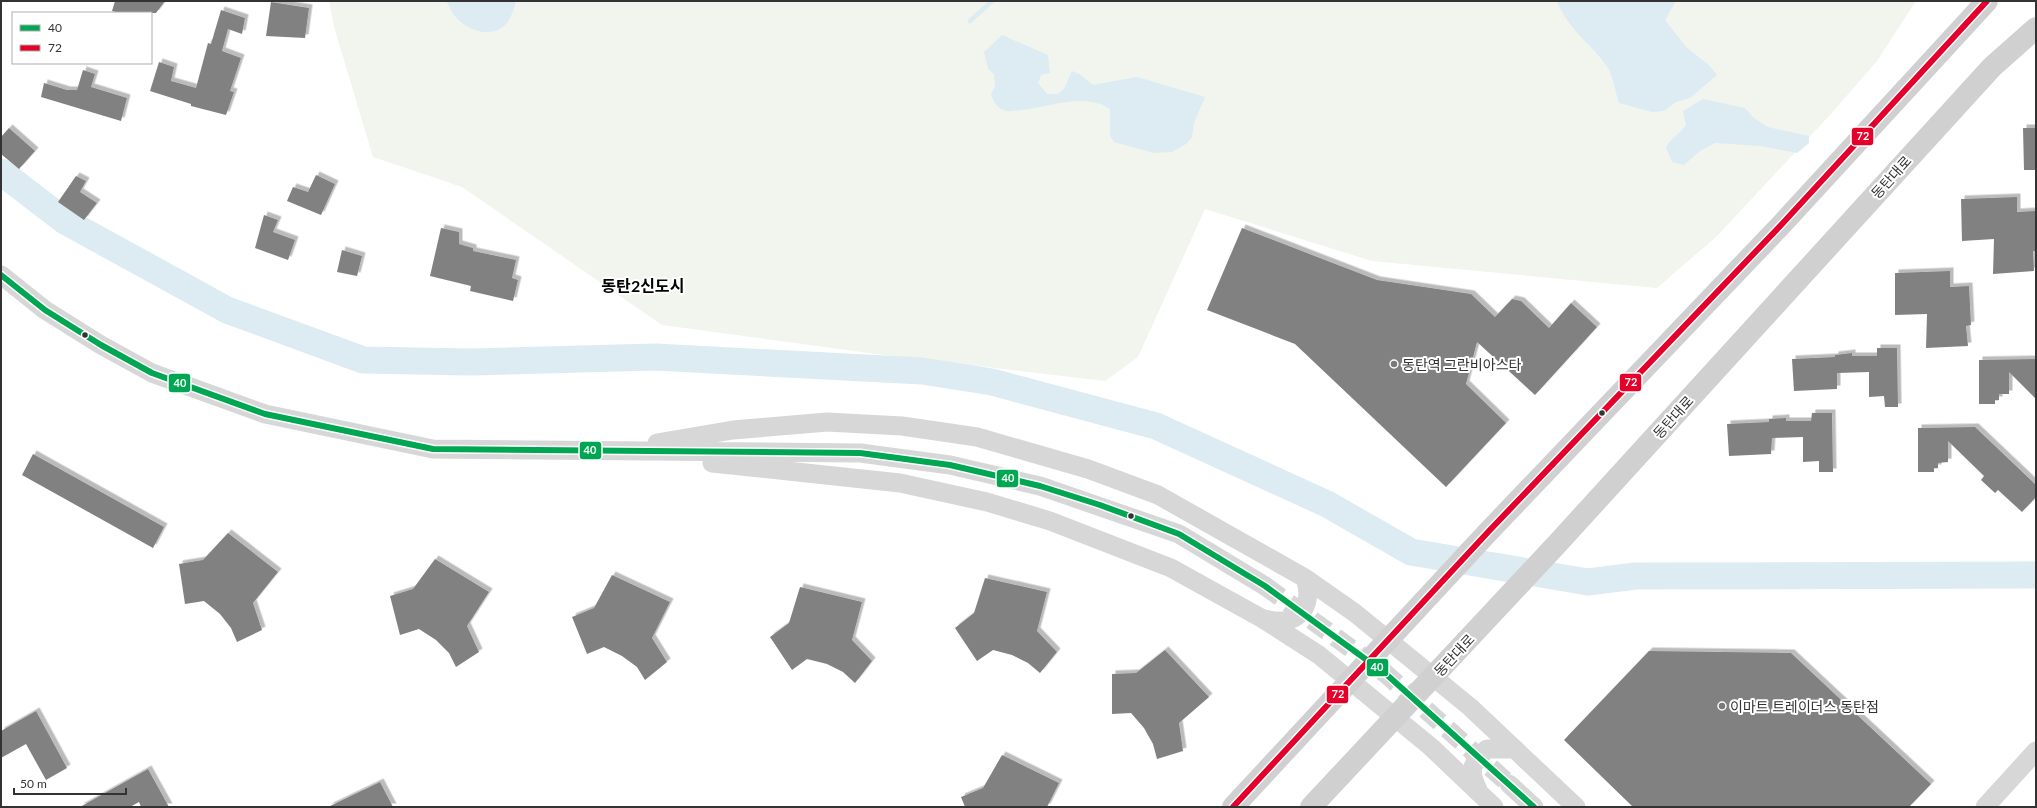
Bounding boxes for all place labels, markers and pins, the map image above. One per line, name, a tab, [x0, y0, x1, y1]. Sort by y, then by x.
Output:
unlabelled marker	[80, 330, 90, 340]
place label: 동탄역 그란비아스타	[1402, 356, 1522, 373]
marker: 동탄역 그란비아스타	[1389, 359, 1399, 369]
unlabelled marker	[1597, 408, 1607, 418]
unlabelled marker	[1126, 511, 1136, 521]
place label: 이마트 트레이더스 동탄점	[1730, 698, 1879, 715]
marker: 이마트 트레이더스 동탄점	[1717, 701, 1727, 711]

